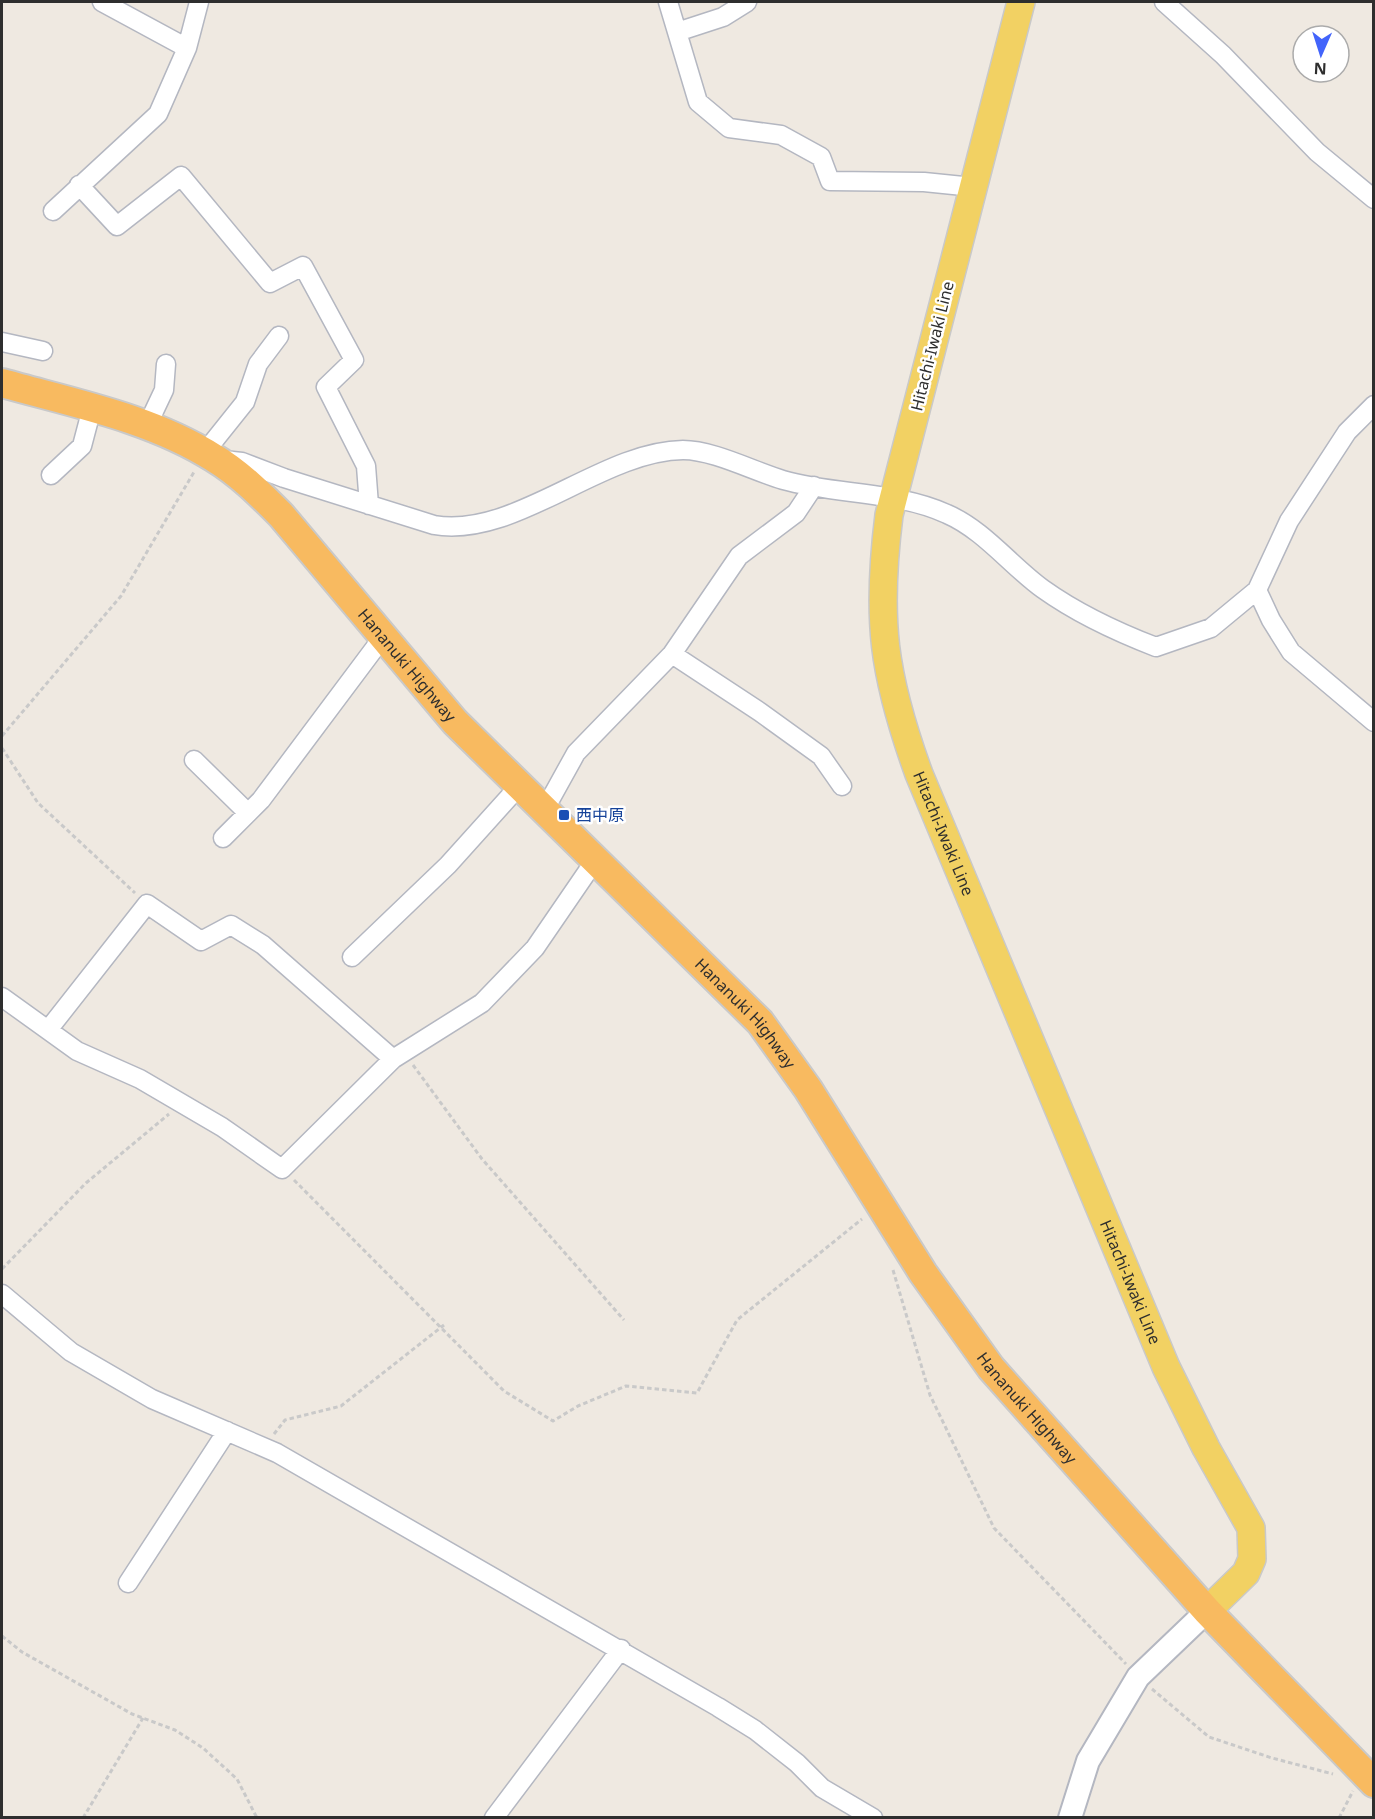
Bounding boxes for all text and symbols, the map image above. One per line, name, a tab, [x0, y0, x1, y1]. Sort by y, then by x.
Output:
north arrow	[1291, 24, 1351, 84]
text: N	[1313, 58, 1327, 80]
street label: Hitachi-Iwaki Line	[905, 279, 959, 413]
street label: Hananuki Highway	[353, 604, 462, 727]
street label: Hitachi-Iwaki Line	[908, 768, 979, 899]
place label: 西中原	[576, 804, 624, 826]
marker: 西中原	[557, 808, 571, 822]
street label: Hananuki Highway	[690, 953, 801, 1074]
street label: Hitachi-Iwaki Line	[1095, 1216, 1166, 1348]
street label: Hananuki Highway	[972, 1348, 1082, 1469]

